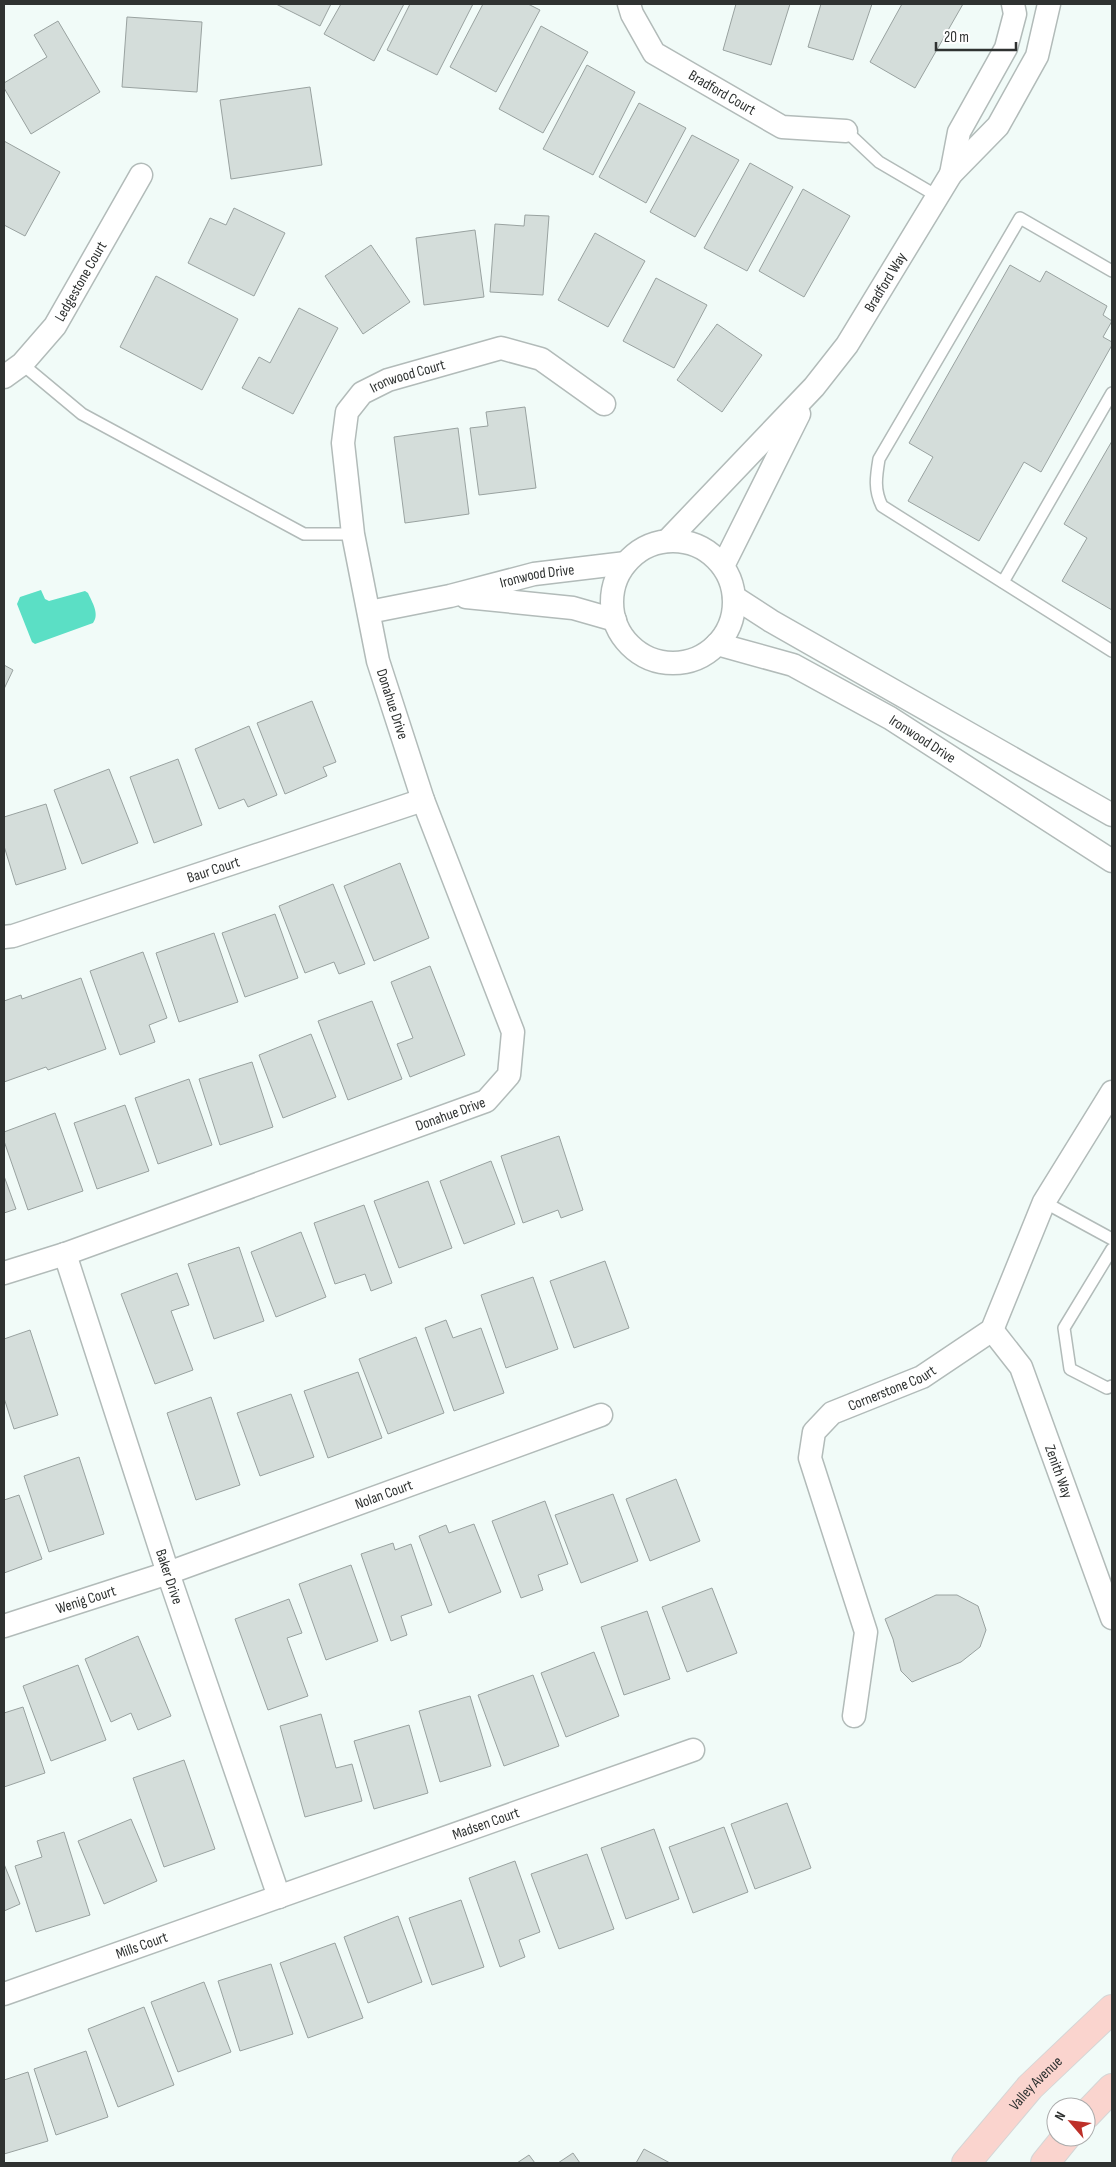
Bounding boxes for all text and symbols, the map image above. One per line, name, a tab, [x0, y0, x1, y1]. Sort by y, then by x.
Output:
scale bar	[936, 20, 1016, 52]
text: 20 m	[944, 28, 969, 47]
street label: Bradford Court	[685, 66, 760, 120]
street label: Ledgestone Court	[50, 237, 111, 325]
street label: Bradford Way	[860, 248, 911, 315]
street label: Ironwood Court	[367, 355, 448, 397]
street label: Ironwood Drive	[498, 560, 575, 592]
street label: Donahue Drive	[372, 666, 412, 742]
street label: Ironwood Drive	[886, 710, 959, 767]
street label: Baur Court	[184, 852, 242, 887]
street label: Donahue Drive	[413, 1092, 488, 1135]
street label: Cornerstone Court	[845, 1361, 940, 1415]
street label: Zenith Way	[1040, 1442, 1077, 1501]
street label: Nolan Court	[352, 1475, 416, 1513]
street label: Baker Drive	[151, 1547, 187, 1607]
street label: Wenig Court	[53, 1581, 119, 1618]
street label: Madsen Court	[450, 1803, 522, 1844]
street label: Mills Court	[113, 1927, 171, 1963]
street label: Valley Avenue	[1005, 2052, 1066, 2114]
north arrow	[1046, 2097, 1096, 2147]
text: N	[1051, 2109, 1069, 2123]

